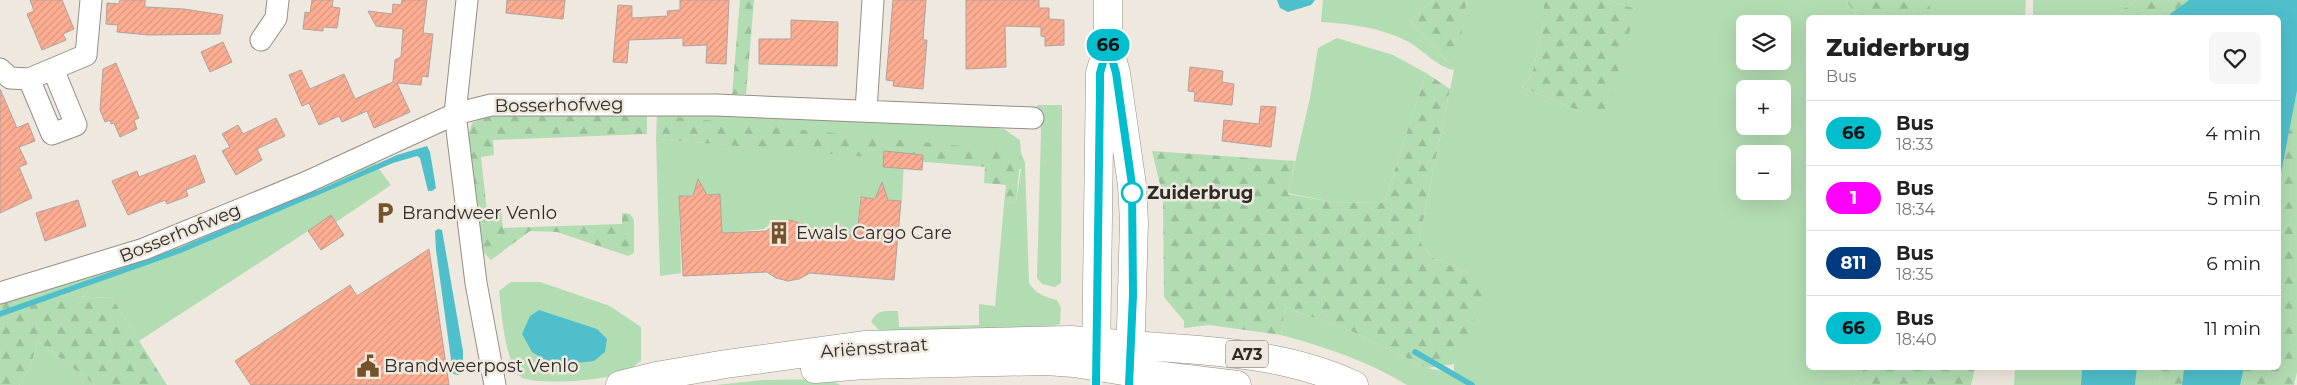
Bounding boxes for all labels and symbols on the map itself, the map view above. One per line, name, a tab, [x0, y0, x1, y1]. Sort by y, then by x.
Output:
line badge: 66	[1086, 29, 1130, 61]
street label: Bosserhofweg	[494, 93, 624, 117]
marker: Zuiderbrug	[1121, 182, 1143, 204]
place label: Zuiderbrug	[1147, 182, 1253, 204]
street label: Bosserhofweg	[116, 199, 244, 267]
parking icon: Brandweer Venlo	[372, 200, 398, 226]
place label: Brandweer Venlo	[402, 202, 557, 224]
building icon: Ewals Cargo Care	[766, 220, 792, 246]
place label: Ewals Cargo Care	[796, 222, 952, 244]
street label: Ariënsstraat	[819, 333, 929, 363]
road number: A73	[1226, 340, 1268, 368]
public building icon: Brandweerpost Venlo	[355, 353, 381, 379]
place label: Brandweerpost Venlo	[384, 355, 578, 377]

